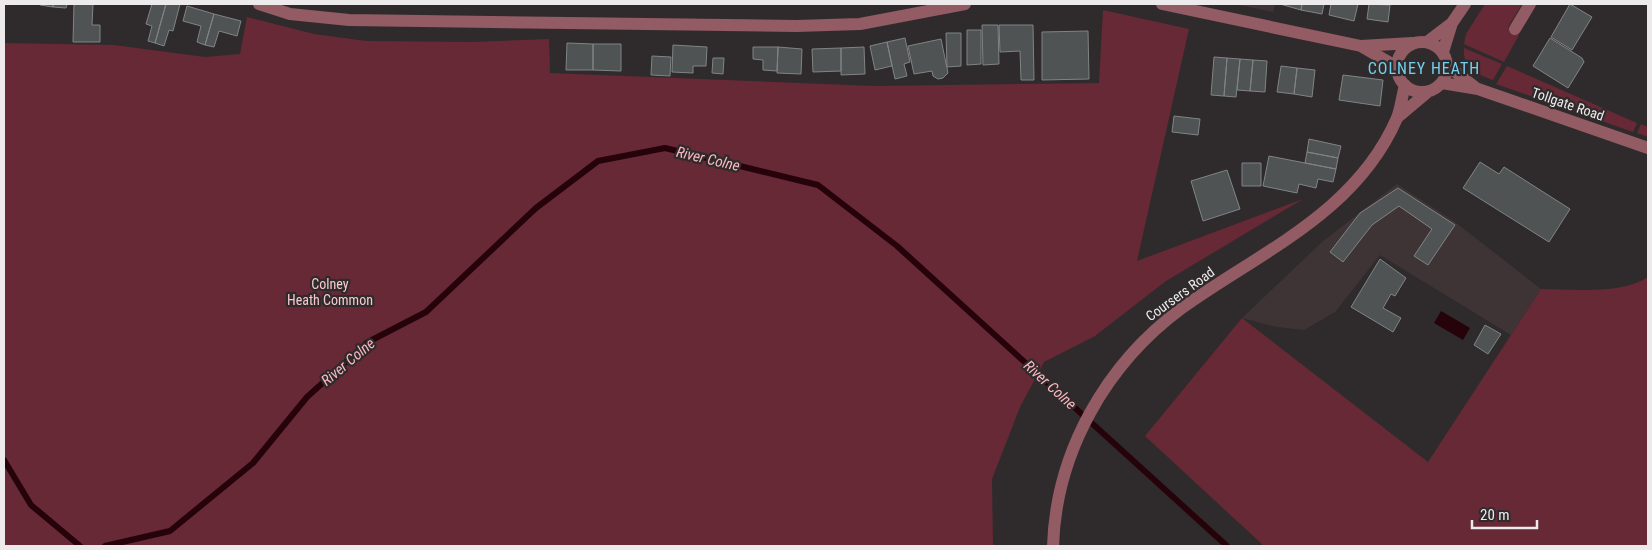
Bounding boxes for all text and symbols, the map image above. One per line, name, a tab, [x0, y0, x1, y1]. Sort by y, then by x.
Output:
district label: COLNEY HEATH	[1368, 59, 1480, 78]
street label: Tollgate Road	[1530, 84, 1606, 124]
water label: River Colne	[674, 143, 742, 175]
street label: Coursers Road	[1143, 264, 1217, 324]
park label: Colney Heath Common	[287, 276, 373, 308]
water label: River Colne	[317, 334, 379, 390]
water label: River Colne	[1020, 357, 1080, 413]
scale bar	[1472, 498, 1537, 530]
text: 20 m	[1480, 506, 1510, 524]

